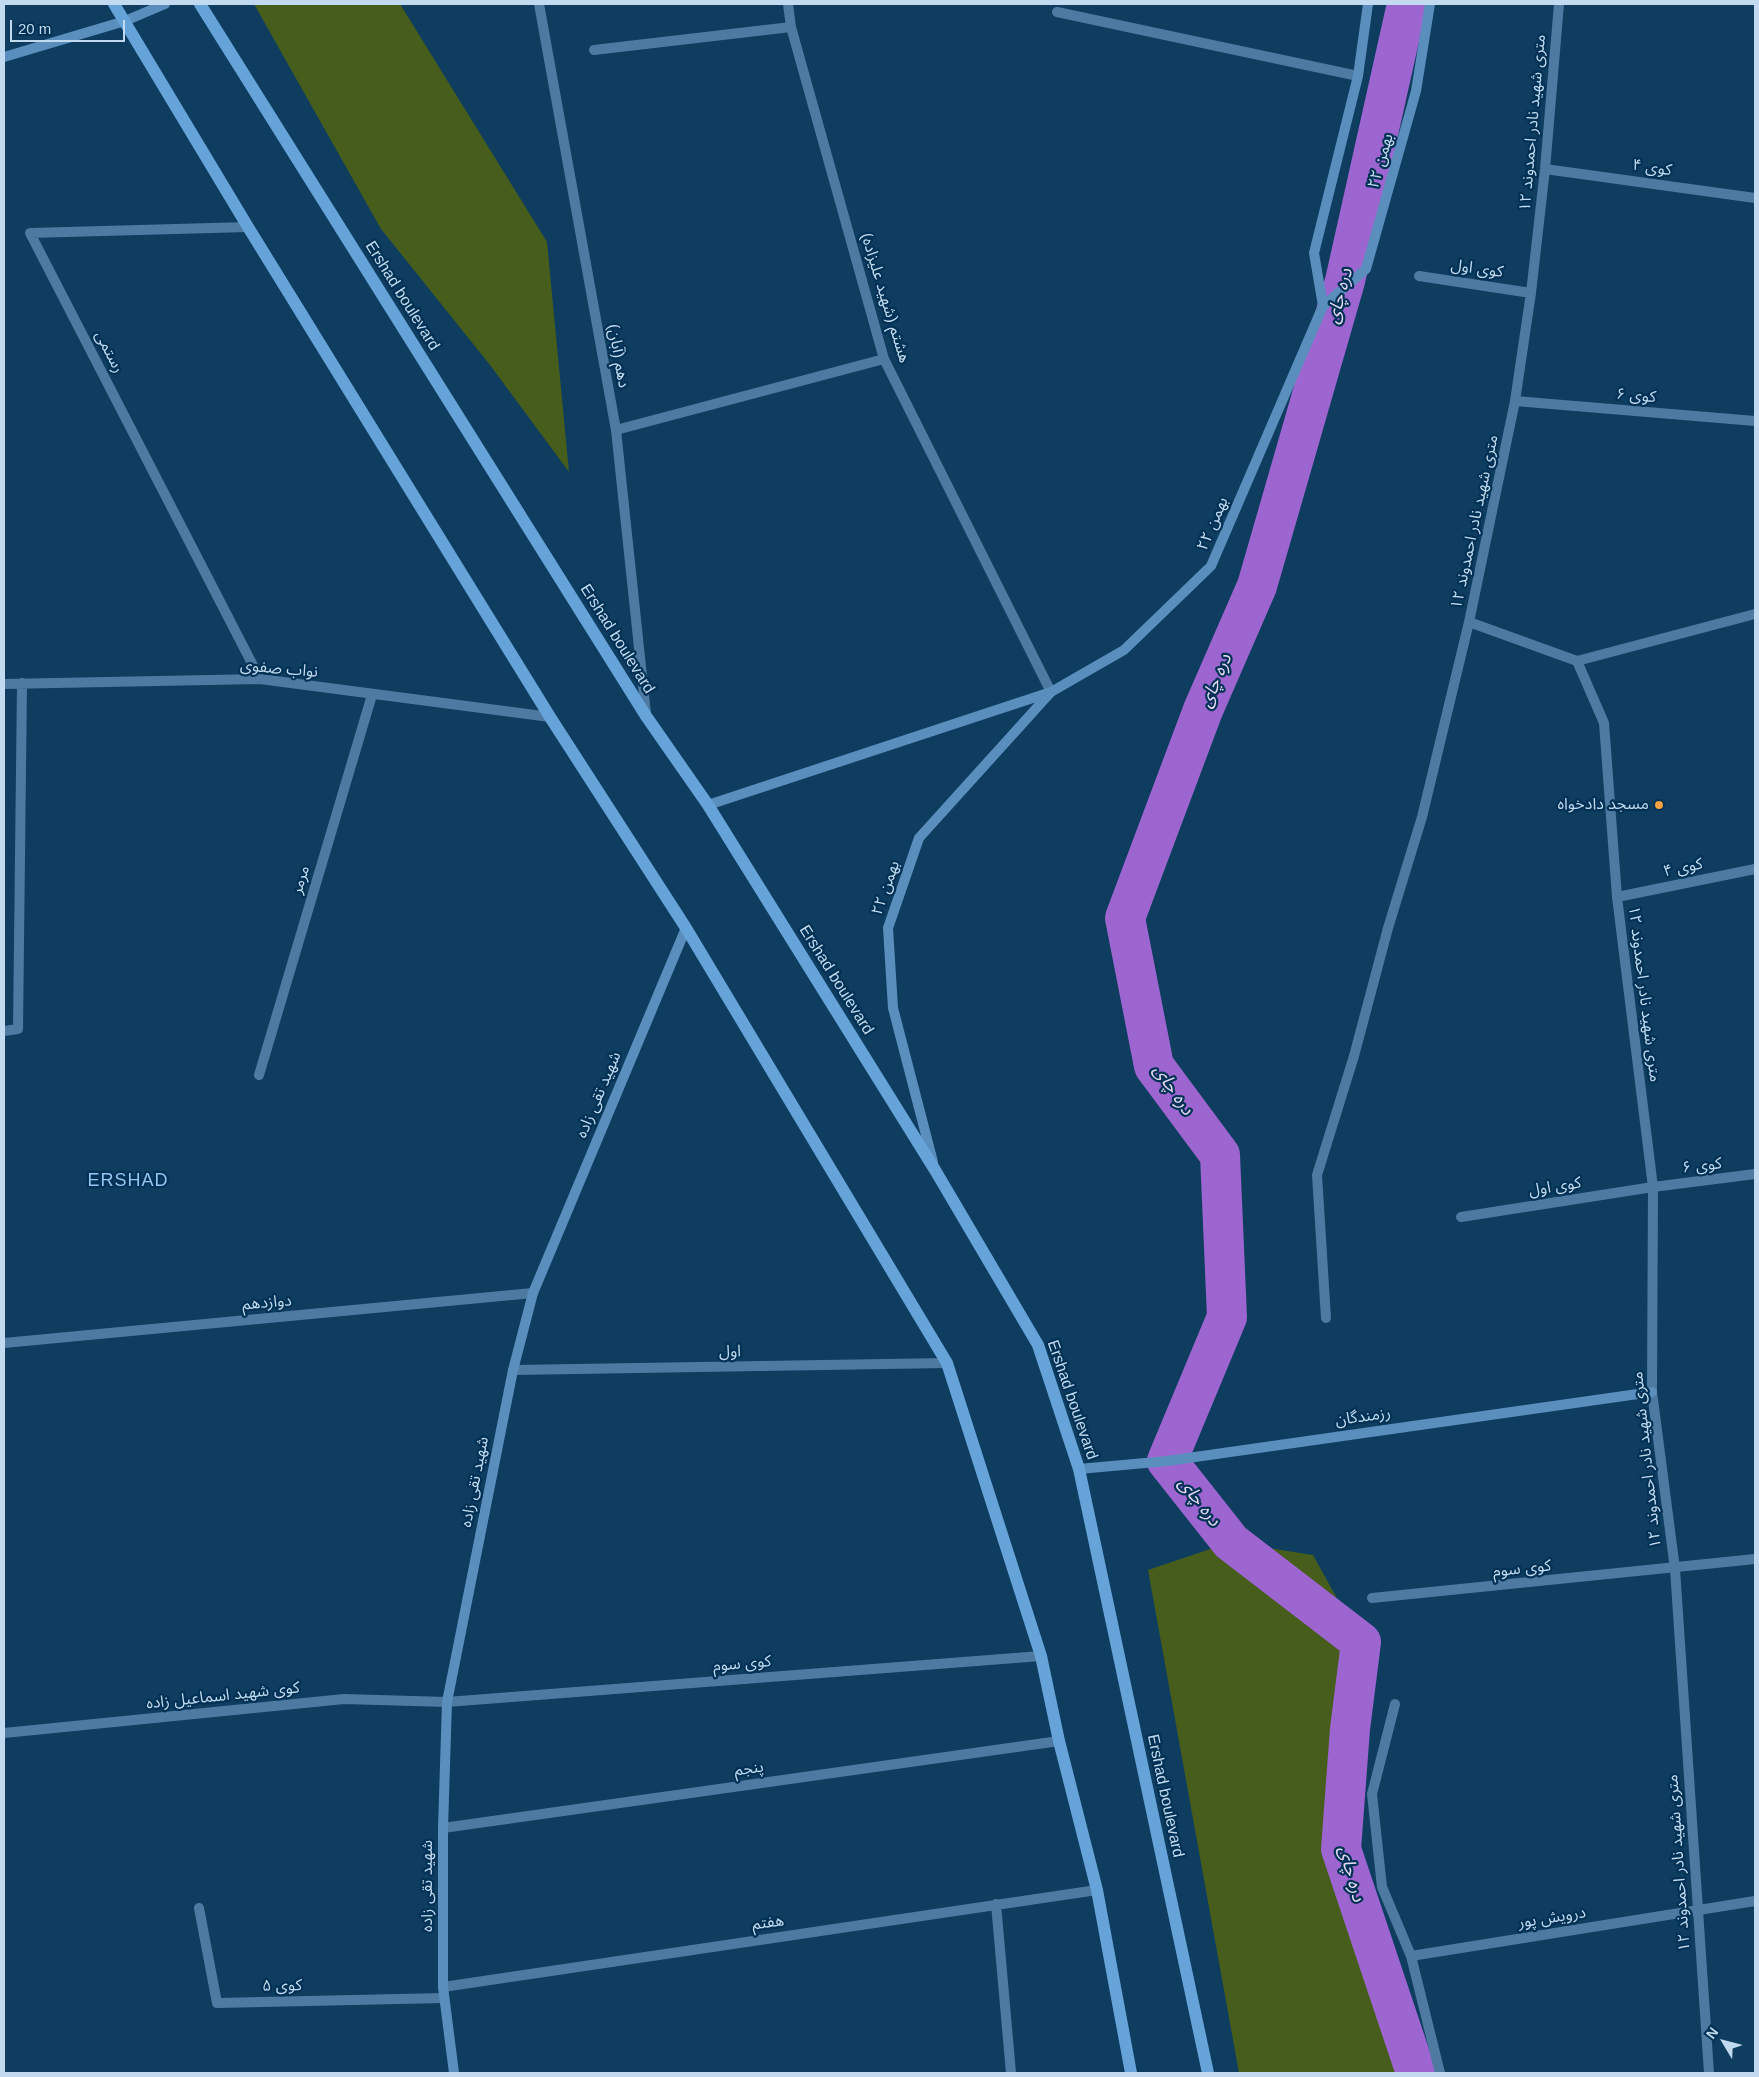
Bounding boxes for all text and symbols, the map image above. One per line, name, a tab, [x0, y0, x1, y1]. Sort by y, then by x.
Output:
scale bar	[12, 10, 128, 42]
text: 20 m	[18, 20, 51, 37]
street label: ۱۲ متری شهید نادر احمدوند	[1516, 34, 1550, 212]
street label: ۲۲ بهمن	[1364, 131, 1398, 191]
street label: کوی ۴	[1631, 156, 1673, 180]
street label: هشتم (شهید علیزاده)	[856, 231, 914, 365]
street label: Ershad boulevard	[361, 238, 443, 354]
street label: کوی اول	[1450, 256, 1504, 282]
water label: دره چای	[1322, 266, 1358, 326]
street label: دهم (آبان)	[603, 323, 633, 389]
street label: رستمی	[90, 328, 128, 376]
street label: کوی ۶	[1615, 385, 1657, 407]
street label: ۱۲ متری شهید نادر احمدوند	[1447, 433, 1503, 611]
street label: ۲۲ بهمن	[1193, 494, 1233, 554]
street label: Ershad boulevard	[576, 581, 658, 697]
water label: دره چای	[1195, 651, 1237, 711]
street label: نواب صفوی	[239, 656, 319, 682]
place label: مسجد دادخواه	[1558, 795, 1649, 815]
marker: مسجد دادخواه	[1653, 799, 1665, 811]
street label: کوی ۴	[1661, 854, 1705, 882]
street label: ۲۲ بهمن	[868, 858, 904, 918]
street label: مرمر	[288, 863, 314, 897]
street label: ۱۲ متری شهید نادر احمدوند	[1624, 905, 1664, 1083]
street label: Ershad boulevard	[795, 922, 877, 1038]
street label: شهید تقی زاده	[572, 1049, 626, 1141]
water label: دره چای	[1148, 1061, 1198, 1119]
street label: کوی ۶	[1681, 1154, 1723, 1178]
district label: ERSHAD	[87, 1170, 169, 1192]
street label: کوی اول	[1527, 1173, 1583, 1201]
street label: دوازدهم	[241, 1291, 293, 1315]
street label: Ershad boulevard	[1043, 1338, 1101, 1462]
street label: اول	[719, 1342, 741, 1362]
street label: ۱۲ متری شهید نادر احمدوند	[1628, 1371, 1666, 1549]
street label: رزمندگان	[1334, 1404, 1392, 1430]
street label: شهید تقی زاده	[457, 1435, 493, 1529]
water label: دره چای	[1173, 1473, 1225, 1531]
street label: کوی سوم	[1492, 1556, 1552, 1582]
street label: کوی سوم	[712, 1652, 772, 1676]
street label: کوی شهید اسماعیل زاده	[145, 1678, 301, 1714]
street label: Ershad boulevard	[1143, 1733, 1187, 1859]
street label: پنجم	[733, 1757, 765, 1781]
street label: ۱۲ متری شهید نادر احمدوند	[1663, 1774, 1695, 1952]
street label: شهید تقی زاده	[418, 1840, 438, 1932]
water label: دره چای	[1333, 1844, 1369, 1904]
street label: درویش پور	[1517, 1903, 1587, 1933]
street label: هفتم	[751, 1911, 785, 1935]
street label: کوی ۵	[262, 1976, 302, 1996]
north arrow	[1699, 2017, 1749, 2067]
text: N	[1703, 2024, 1721, 2042]

